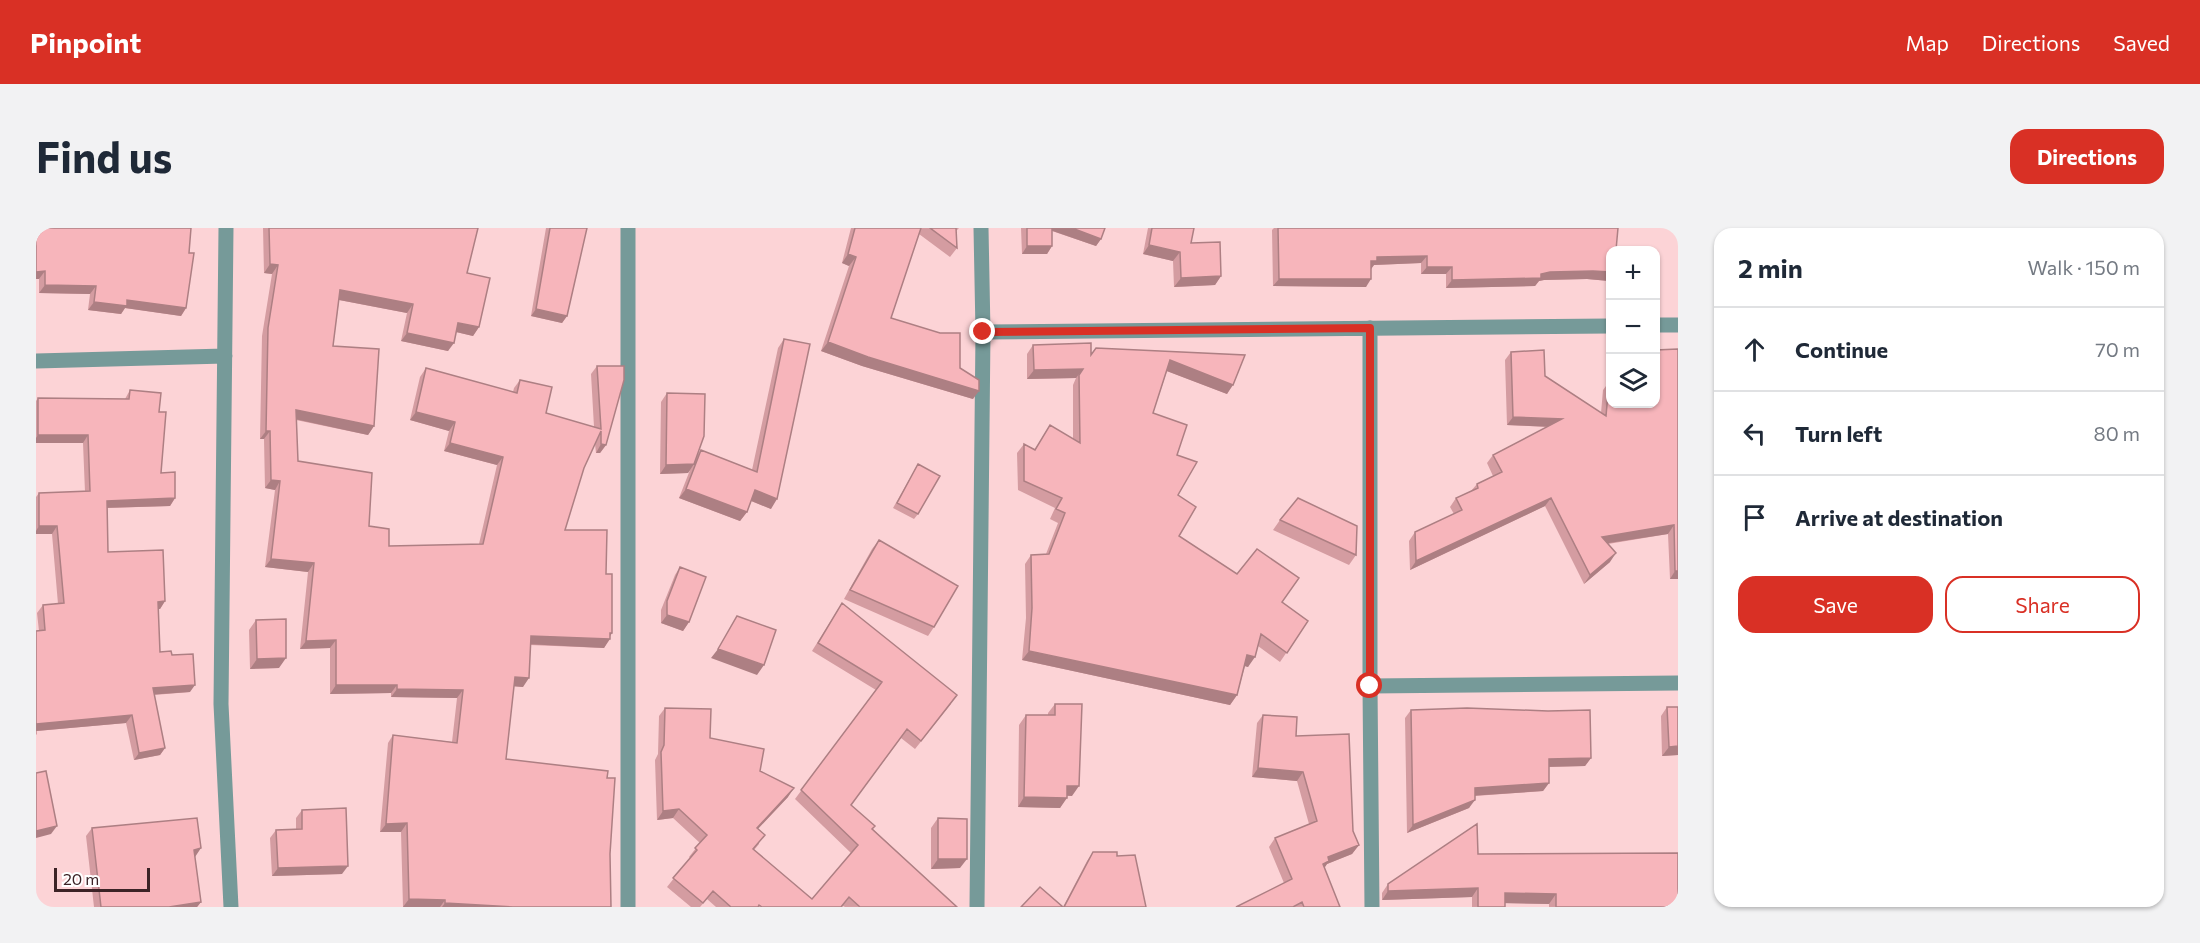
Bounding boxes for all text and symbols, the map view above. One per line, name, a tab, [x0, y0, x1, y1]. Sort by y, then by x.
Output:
text: Pinpoint	[30, 25, 141, 59]
text: Map	[1906, 30, 1949, 55]
text: Directions	[1982, 30, 2080, 55]
text: Saved	[2113, 30, 2170, 55]
button: Directions	[2010, 129, 2164, 184]
text: Find us	[36, 130, 172, 182]
map controls	[1606, 246, 1660, 408]
button: +	[1606, 246, 1660, 300]
text: 2 min	[1738, 252, 1803, 283]
text: Walk · 150 m	[2028, 255, 2140, 279]
button: −	[1606, 300, 1660, 354]
route end	[969, 318, 995, 344]
icon: ahead	[1738, 333, 1771, 366]
text: Continue	[1795, 336, 1888, 363]
text: 70 m	[2095, 337, 2140, 361]
button: layers	[1606, 354, 1660, 408]
icon: left	[1738, 417, 1771, 450]
text: Turn left	[1795, 420, 1882, 447]
text: 80 m	[2094, 421, 2140, 445]
icon: arrive	[1738, 501, 1771, 534]
text: Arrive at destination	[1795, 504, 2003, 531]
button: Save	[1738, 576, 1933, 633]
button: Share	[1945, 576, 2140, 633]
route start	[1356, 672, 1382, 698]
scale bar	[54, 865, 150, 892]
text: 20 m	[63, 869, 99, 888]

